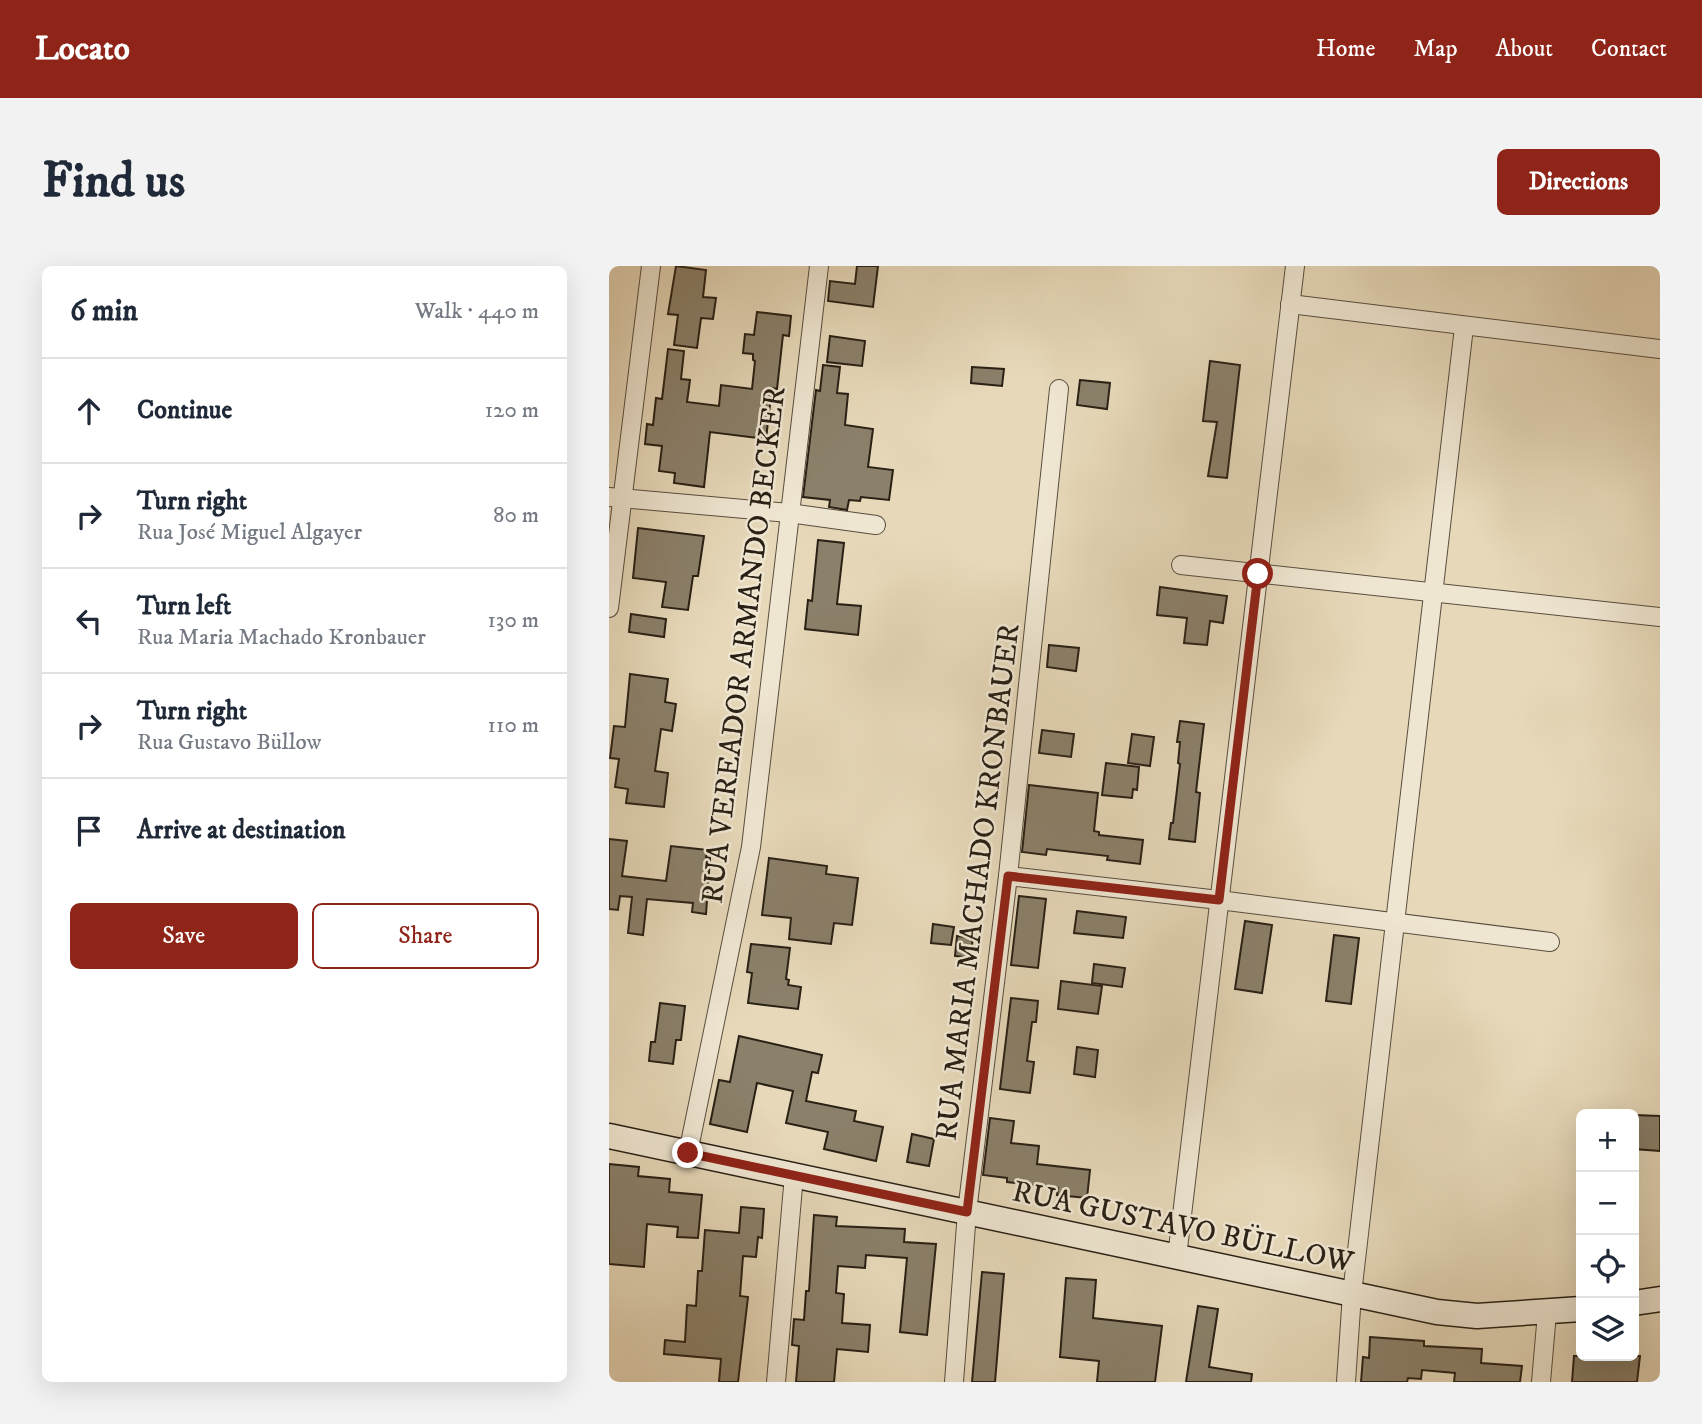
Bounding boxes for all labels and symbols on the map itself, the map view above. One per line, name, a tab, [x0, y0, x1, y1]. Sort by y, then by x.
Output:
street label: RUA VEREADOR ARMANDO BECKER	[694, 385, 795, 906]
route start	[1242, 558, 1273, 589]
street label: RUA MARIA MACHADO KRONBAUER	[928, 622, 1029, 1143]
route end	[672, 1137, 703, 1168]
street label: RUA GUSTAVO BÜLLOW	[1009, 1171, 1357, 1282]

